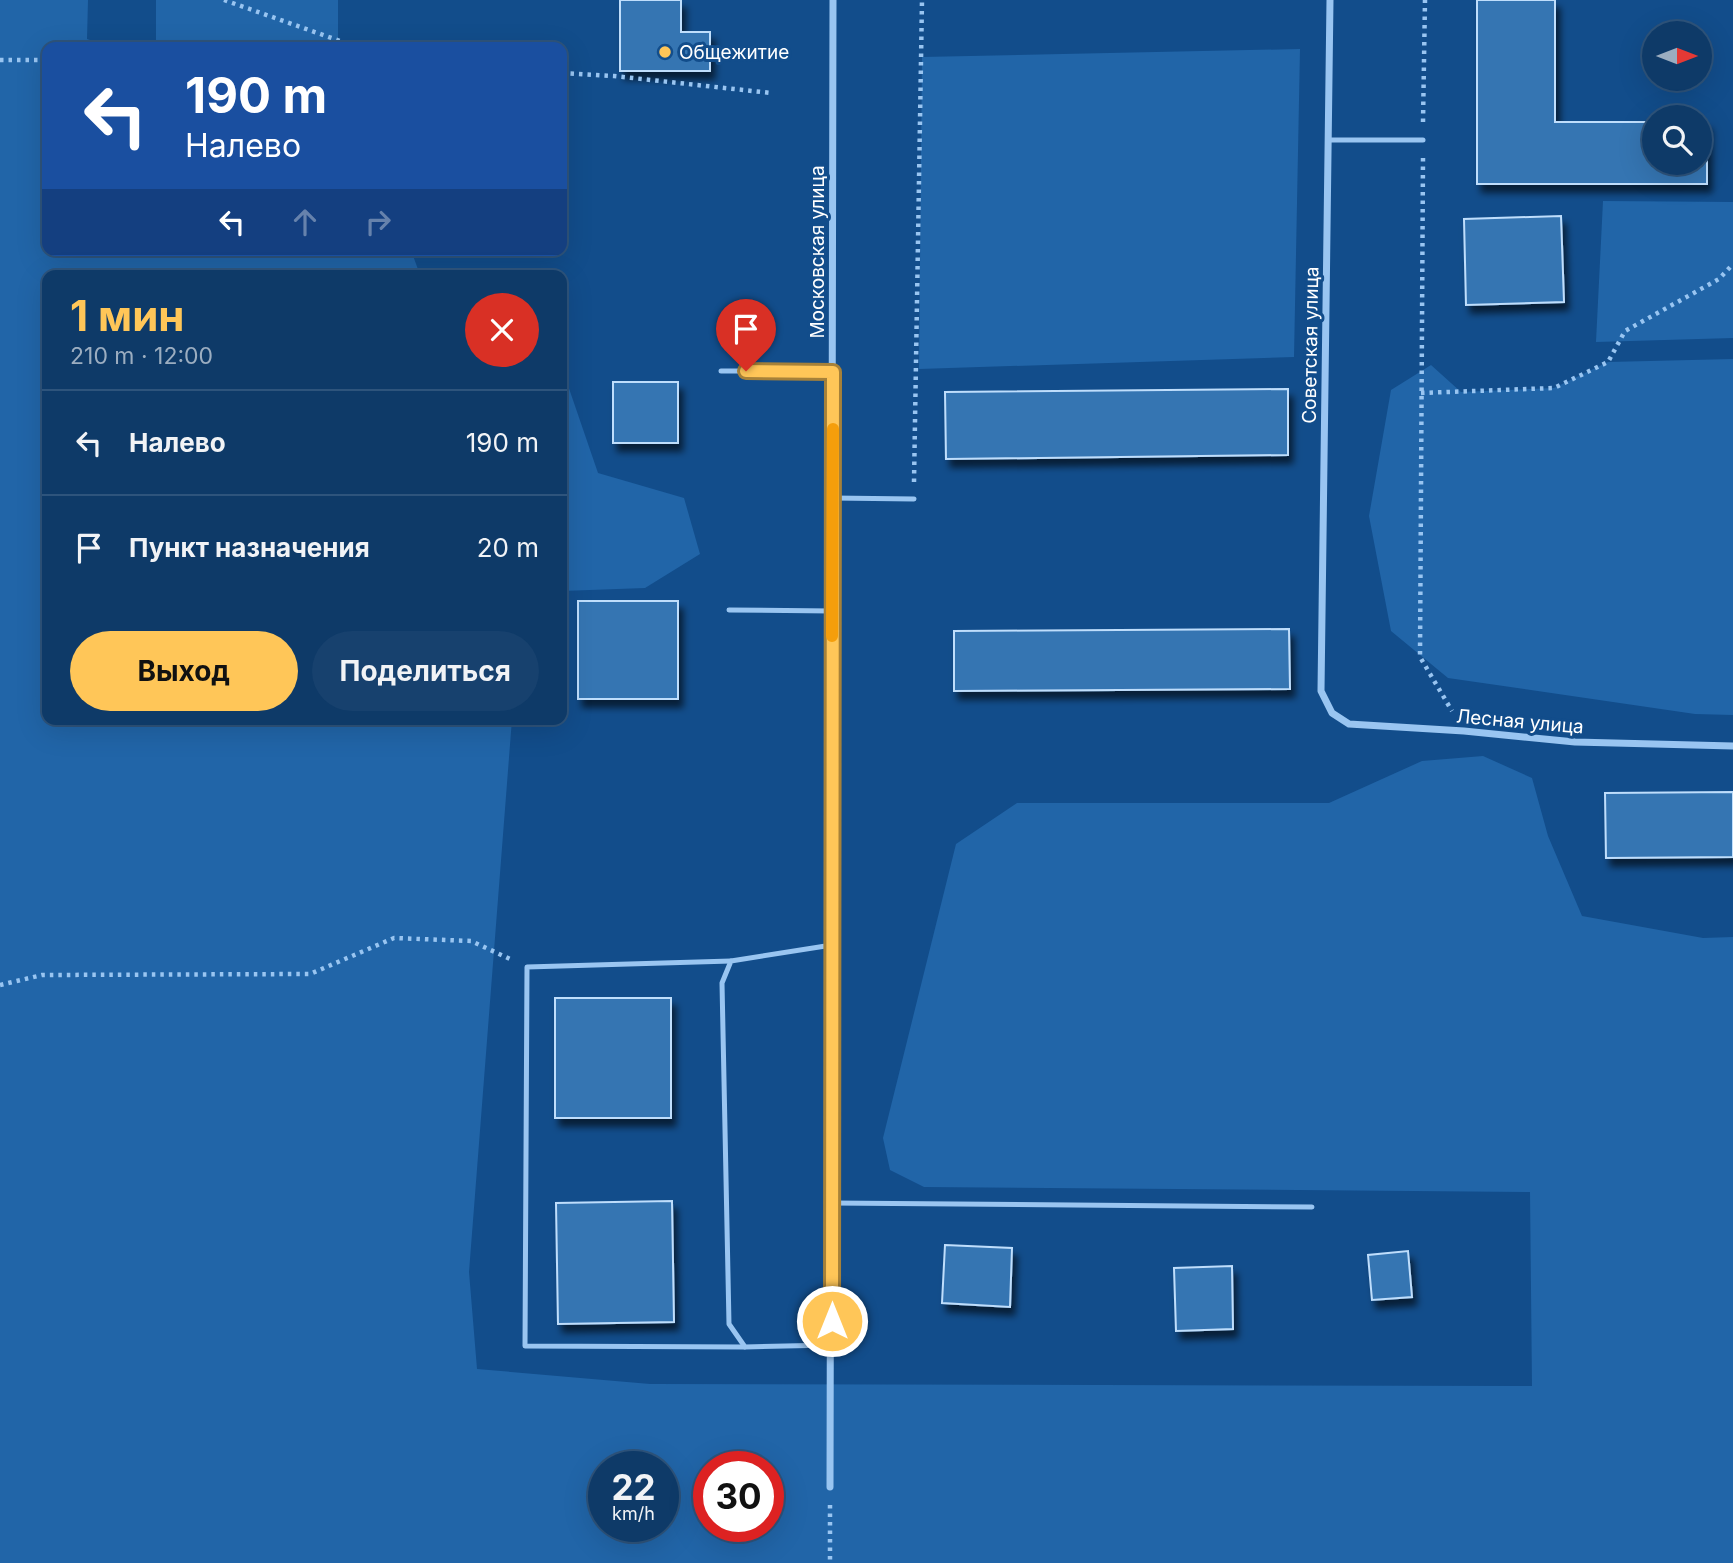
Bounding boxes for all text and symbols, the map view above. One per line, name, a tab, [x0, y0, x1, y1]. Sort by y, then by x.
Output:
north arrow	[1642, 21, 1712, 91]
map controls	[1642, 21, 1712, 175]
place label: Общежитие	[679, 41, 789, 64]
marker: Общежитие	[657, 44, 673, 60]
text: 190 m	[185, 66, 327, 125]
icon: left	[70, 70, 161, 161]
button: search	[1642, 105, 1712, 175]
text: Налево	[185, 126, 301, 165]
street label: Московская улица	[806, 165, 829, 339]
icon: left	[213, 203, 251, 241]
icon: ahead	[286, 203, 324, 241]
icon: right	[359, 203, 397, 241]
street label: Советская улица	[1298, 266, 1323, 424]
text: 1 мин	[70, 290, 184, 341]
button: close	[465, 293, 539, 367]
pin	[716, 299, 776, 371]
icon: arrive	[727, 310, 765, 348]
text: 210 m · 12:00	[70, 342, 213, 370]
icon: left	[70, 424, 108, 462]
text: Налево	[129, 427, 226, 458]
text: 190 m	[466, 427, 539, 458]
icon: arrive	[70, 529, 108, 567]
text: Пункт назначения	[129, 532, 370, 563]
text: 20 m	[477, 532, 539, 563]
button: Выход	[70, 631, 298, 711]
button: Поделиться	[312, 631, 539, 711]
street label: Лесная улица	[1455, 704, 1585, 739]
position arrow	[795, 1284, 869, 1358]
speed limit sign: 30	[693, 1451, 784, 1542]
text: 22	[611, 1466, 656, 1508]
text: km/h	[612, 1503, 655, 1524]

